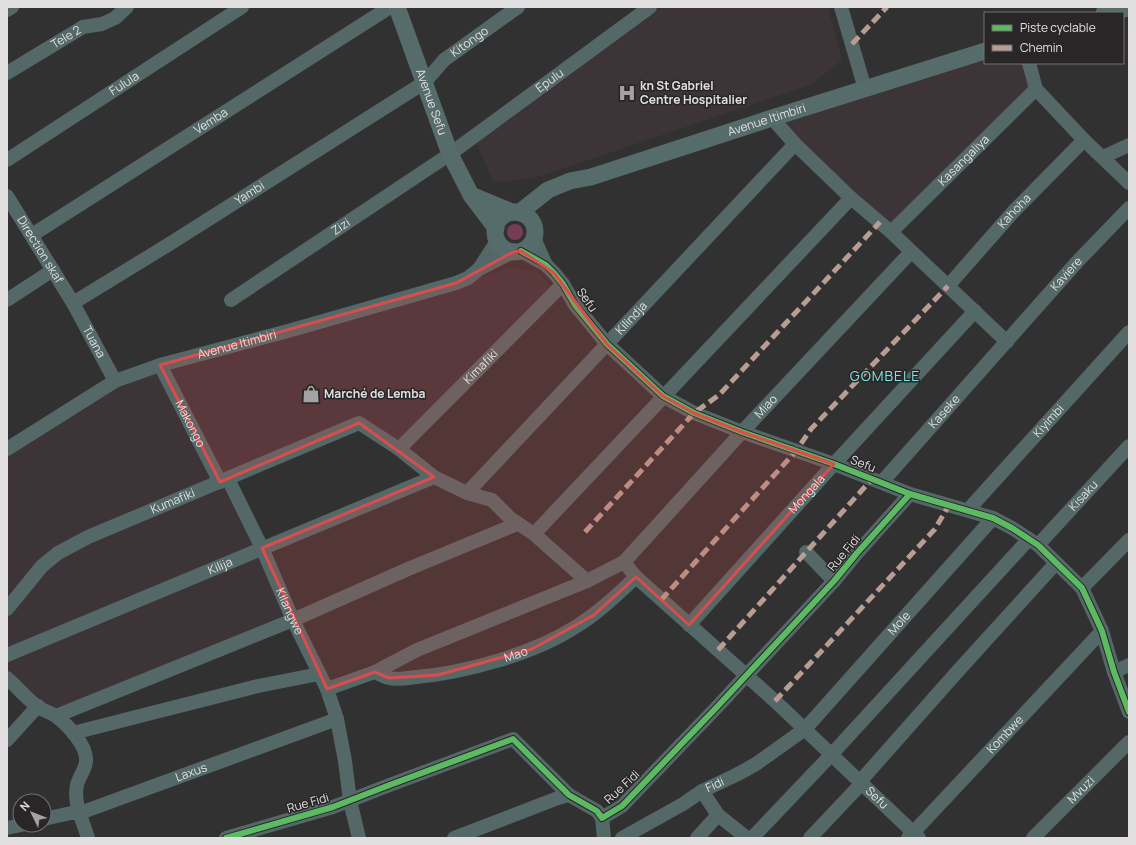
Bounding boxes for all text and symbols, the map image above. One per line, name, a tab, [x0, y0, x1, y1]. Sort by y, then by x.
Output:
legend	[984, 12, 1124, 64]
text: Piste cyclable	[1020, 19, 1096, 36]
street label: Tele 2	[48, 21, 84, 52]
street label: Kitongo	[447, 22, 492, 61]
text: Chemin	[1020, 39, 1063, 56]
street label: Epulu	[532, 64, 567, 96]
street label: Avenue Sefu	[412, 66, 451, 137]
street label: Fulula	[106, 67, 142, 99]
place label: kn St Gabriel Centre Hospitalier	[640, 77, 747, 108]
hospital icon: kn St Gabriel Centre Hospitalier	[617, 83, 637, 103]
street label: Avenue Itimbiri	[725, 99, 808, 140]
street label: Vemba	[190, 103, 231, 138]
street label: Kasangaliya	[934, 131, 993, 189]
street label: Yambi	[231, 177, 268, 209]
street label: Kahoha	[993, 190, 1034, 232]
street label: Direction skaf	[13, 212, 68, 287]
street label: Zizi	[328, 214, 353, 239]
street label: Kaviere	[1046, 253, 1086, 295]
street label: Sefu	[573, 284, 602, 315]
street label: Kilindja	[611, 298, 651, 338]
street label: Tuana	[79, 323, 110, 361]
street label: Avenue Itimbiri	[195, 325, 278, 363]
street label: Kimafiki	[459, 345, 502, 388]
district label: GOMBELE	[850, 366, 920, 385]
shop icon: Marché de Lemba	[301, 384, 321, 404]
place label: Marché de Lemba	[324, 385, 426, 402]
street label: Miao	[750, 391, 781, 422]
street label: Kaseke	[924, 391, 964, 432]
street label: Makongo	[171, 397, 210, 450]
street label: Kiyimbi	[1029, 400, 1068, 441]
street label: Sefu	[848, 451, 878, 476]
street label: Mongala	[784, 471, 829, 517]
street label: Kisaku	[1065, 476, 1101, 514]
street label: Kumafiki	[148, 484, 197, 518]
street label: Rue Fidi	[823, 531, 864, 575]
street label: Kilija	[205, 553, 235, 578]
street label: Kilangwe	[272, 585, 308, 637]
street label: Mole	[883, 607, 914, 639]
street label: Mao	[502, 642, 530, 666]
street label: Kombwe	[983, 711, 1027, 757]
street label: Laxus	[173, 758, 209, 785]
street label: Rue Fidi	[600, 766, 643, 807]
street label: Mvuzi	[1063, 772, 1098, 807]
street label: Fidi	[702, 773, 727, 796]
street label: Sefu	[862, 782, 892, 813]
street label: Rue Fidi	[285, 788, 331, 817]
north arrow	[12, 793, 52, 833]
text: N	[16, 798, 33, 814]

